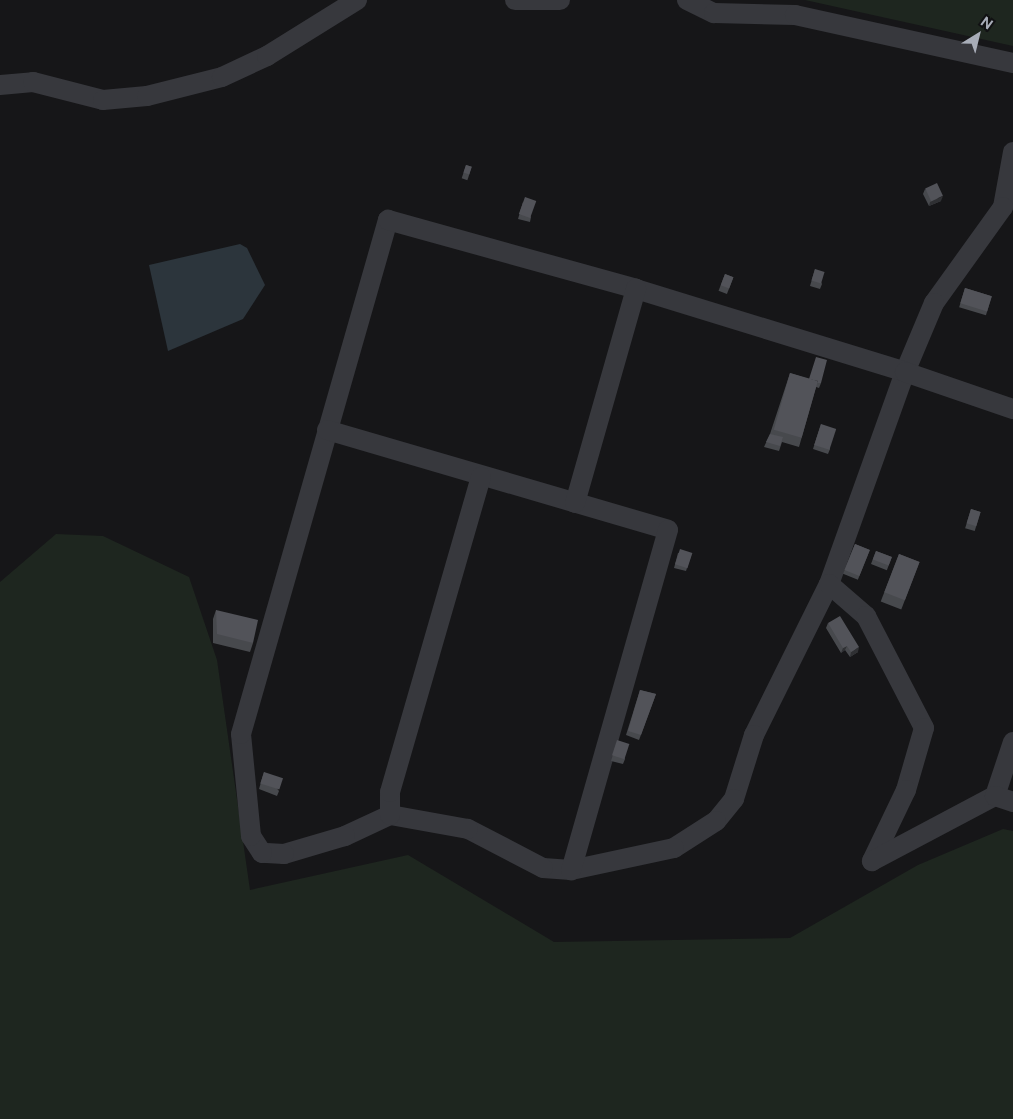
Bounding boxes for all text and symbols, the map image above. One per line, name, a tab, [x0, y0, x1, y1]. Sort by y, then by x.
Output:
north arrow	[953, 10, 1003, 60]
text: N	[978, 13, 996, 33]

